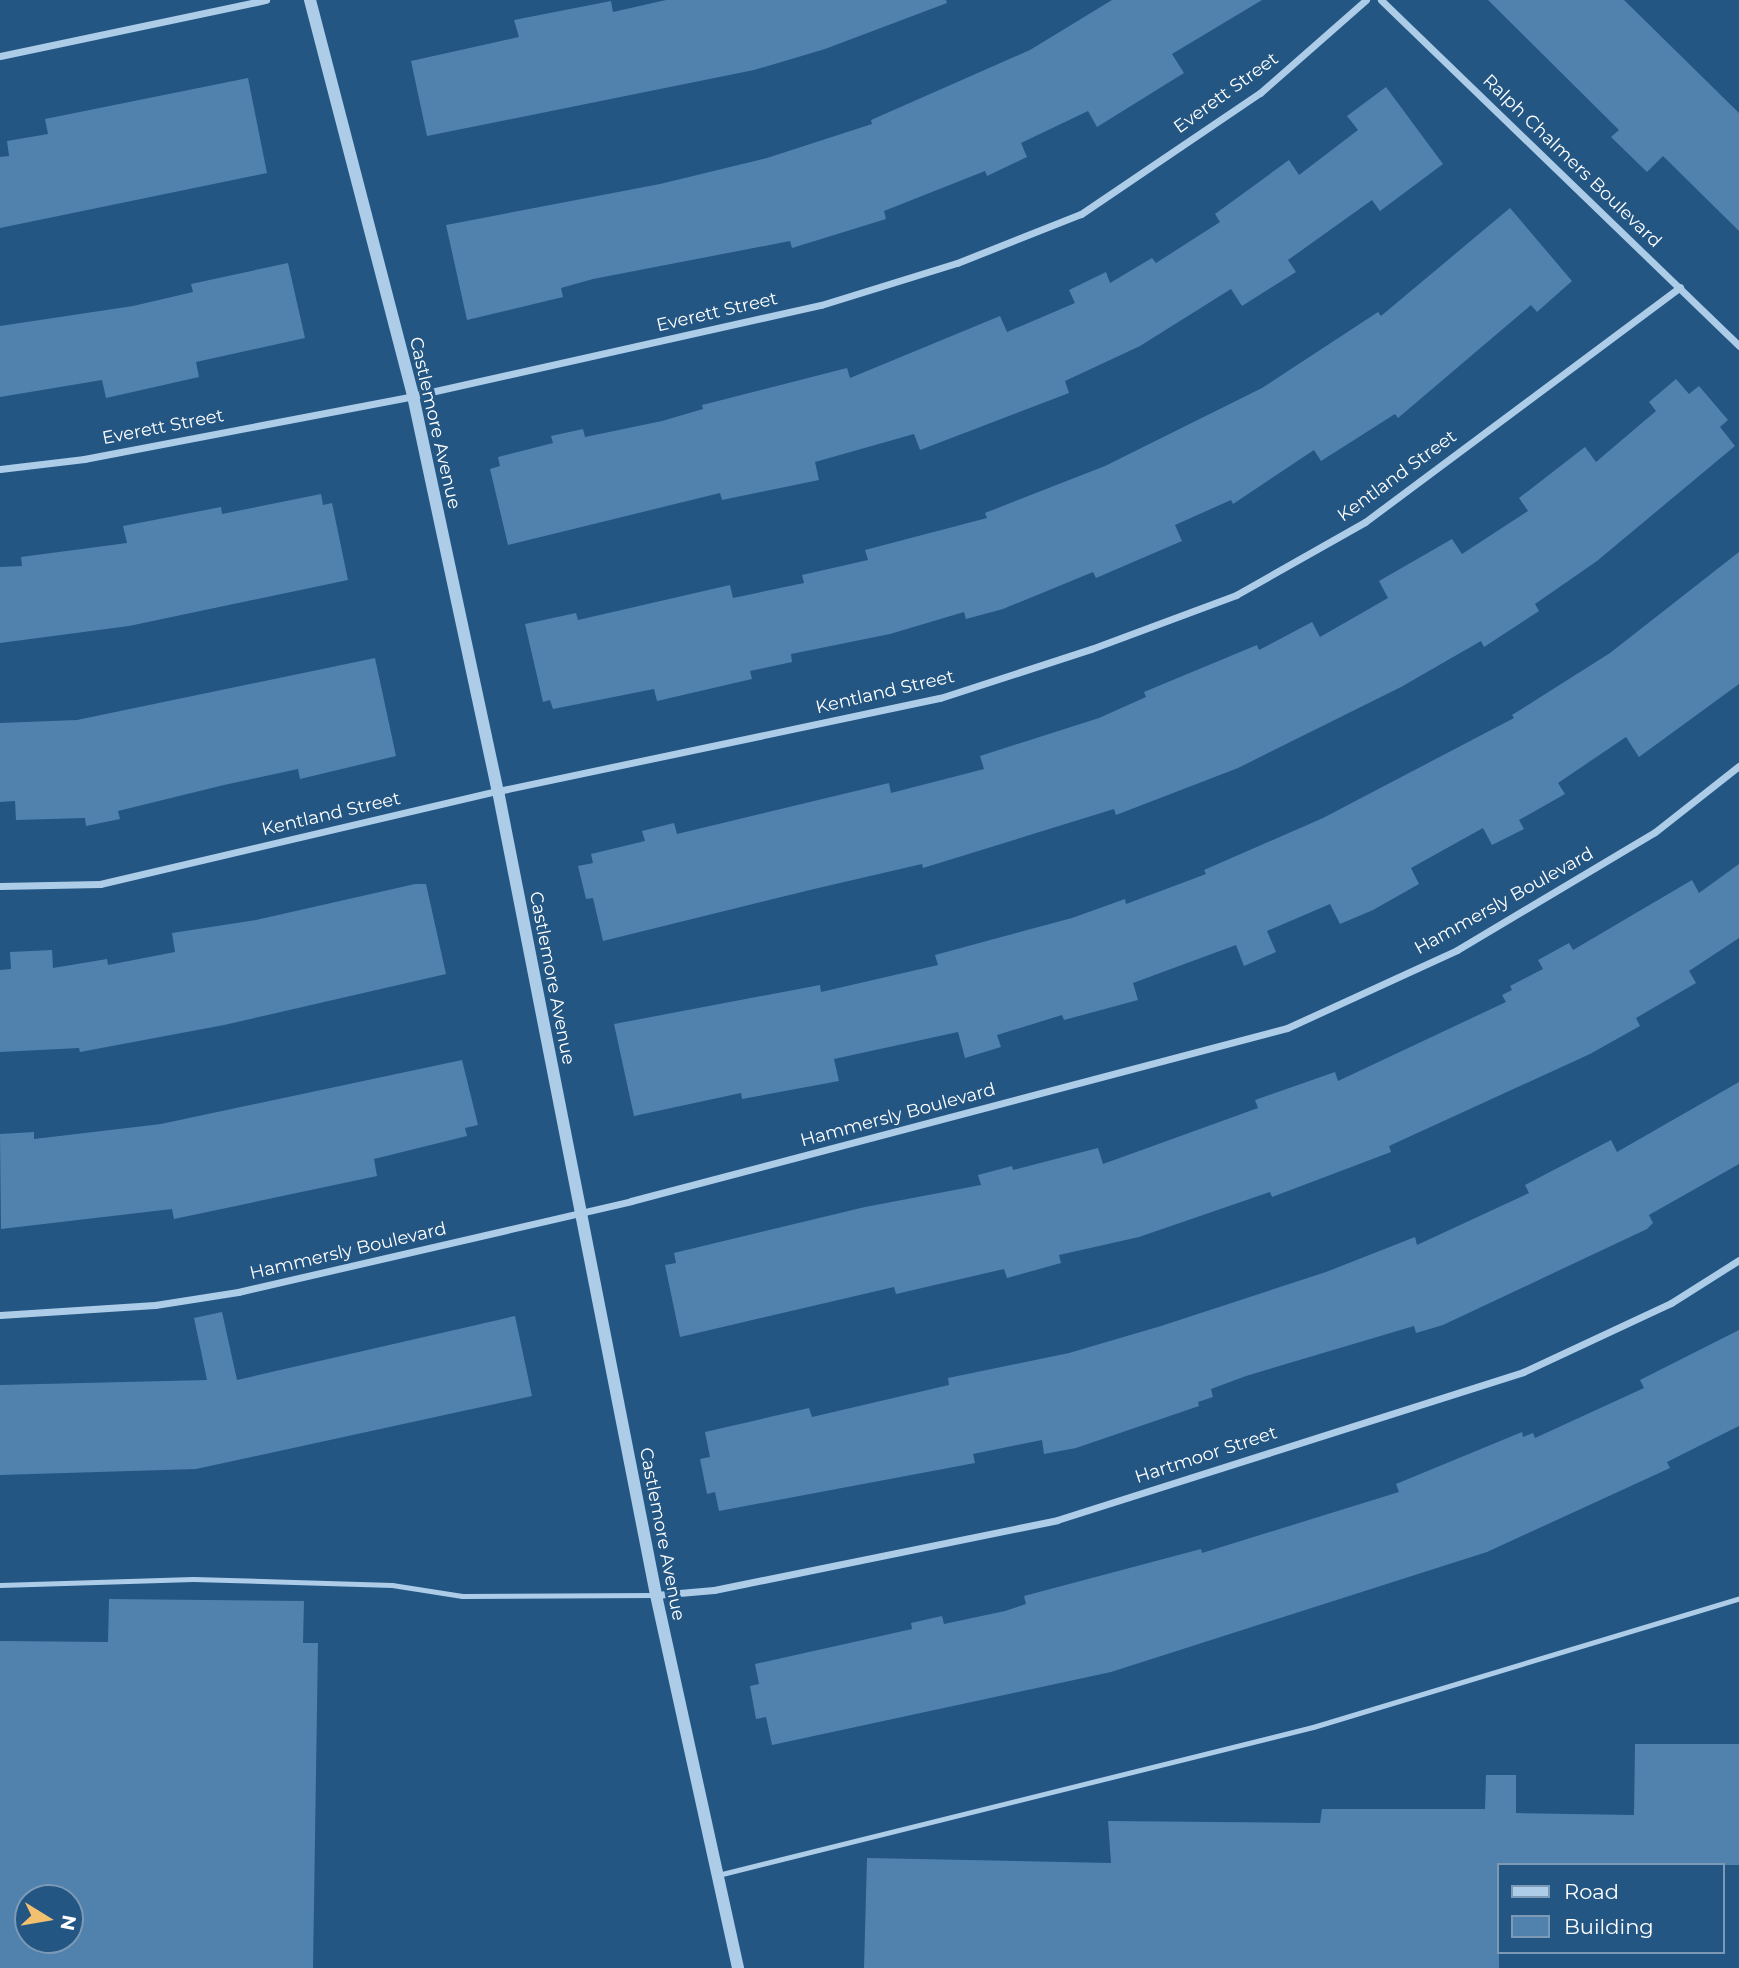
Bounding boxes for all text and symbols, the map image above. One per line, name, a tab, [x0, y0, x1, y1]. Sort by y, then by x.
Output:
street label: Everett Street	[1170, 48, 1282, 138]
street label: Ralph Chalmers Boulevard	[1478, 70, 1666, 252]
street label: Everett Street	[654, 288, 780, 336]
street label: Castlemore Avenue	[405, 335, 465, 511]
street label: Everett Street	[100, 405, 226, 449]
street label: Kentland Street	[1333, 426, 1461, 526]
street label: Kentland Street	[814, 666, 956, 718]
street label: Kentland Street	[260, 788, 402, 840]
street label: Hammersly Boulevard	[1411, 843, 1597, 959]
street label: Castlemore Avenue	[525, 890, 579, 1066]
street label: Hammersly Boulevard	[798, 1079, 998, 1151]
street label: Hammersly Boulevard	[248, 1218, 448, 1284]
street label: Hartmoor Street	[1132, 1422, 1280, 1488]
street label: Castlemore Avenue	[635, 1446, 689, 1622]
legend	[1498, 1863, 1725, 1954]
text: Road	[1564, 1879, 1619, 1904]
north arrow	[14, 1884, 84, 1954]
text: N	[55, 1913, 81, 1932]
text: Building	[1564, 1914, 1654, 1939]

